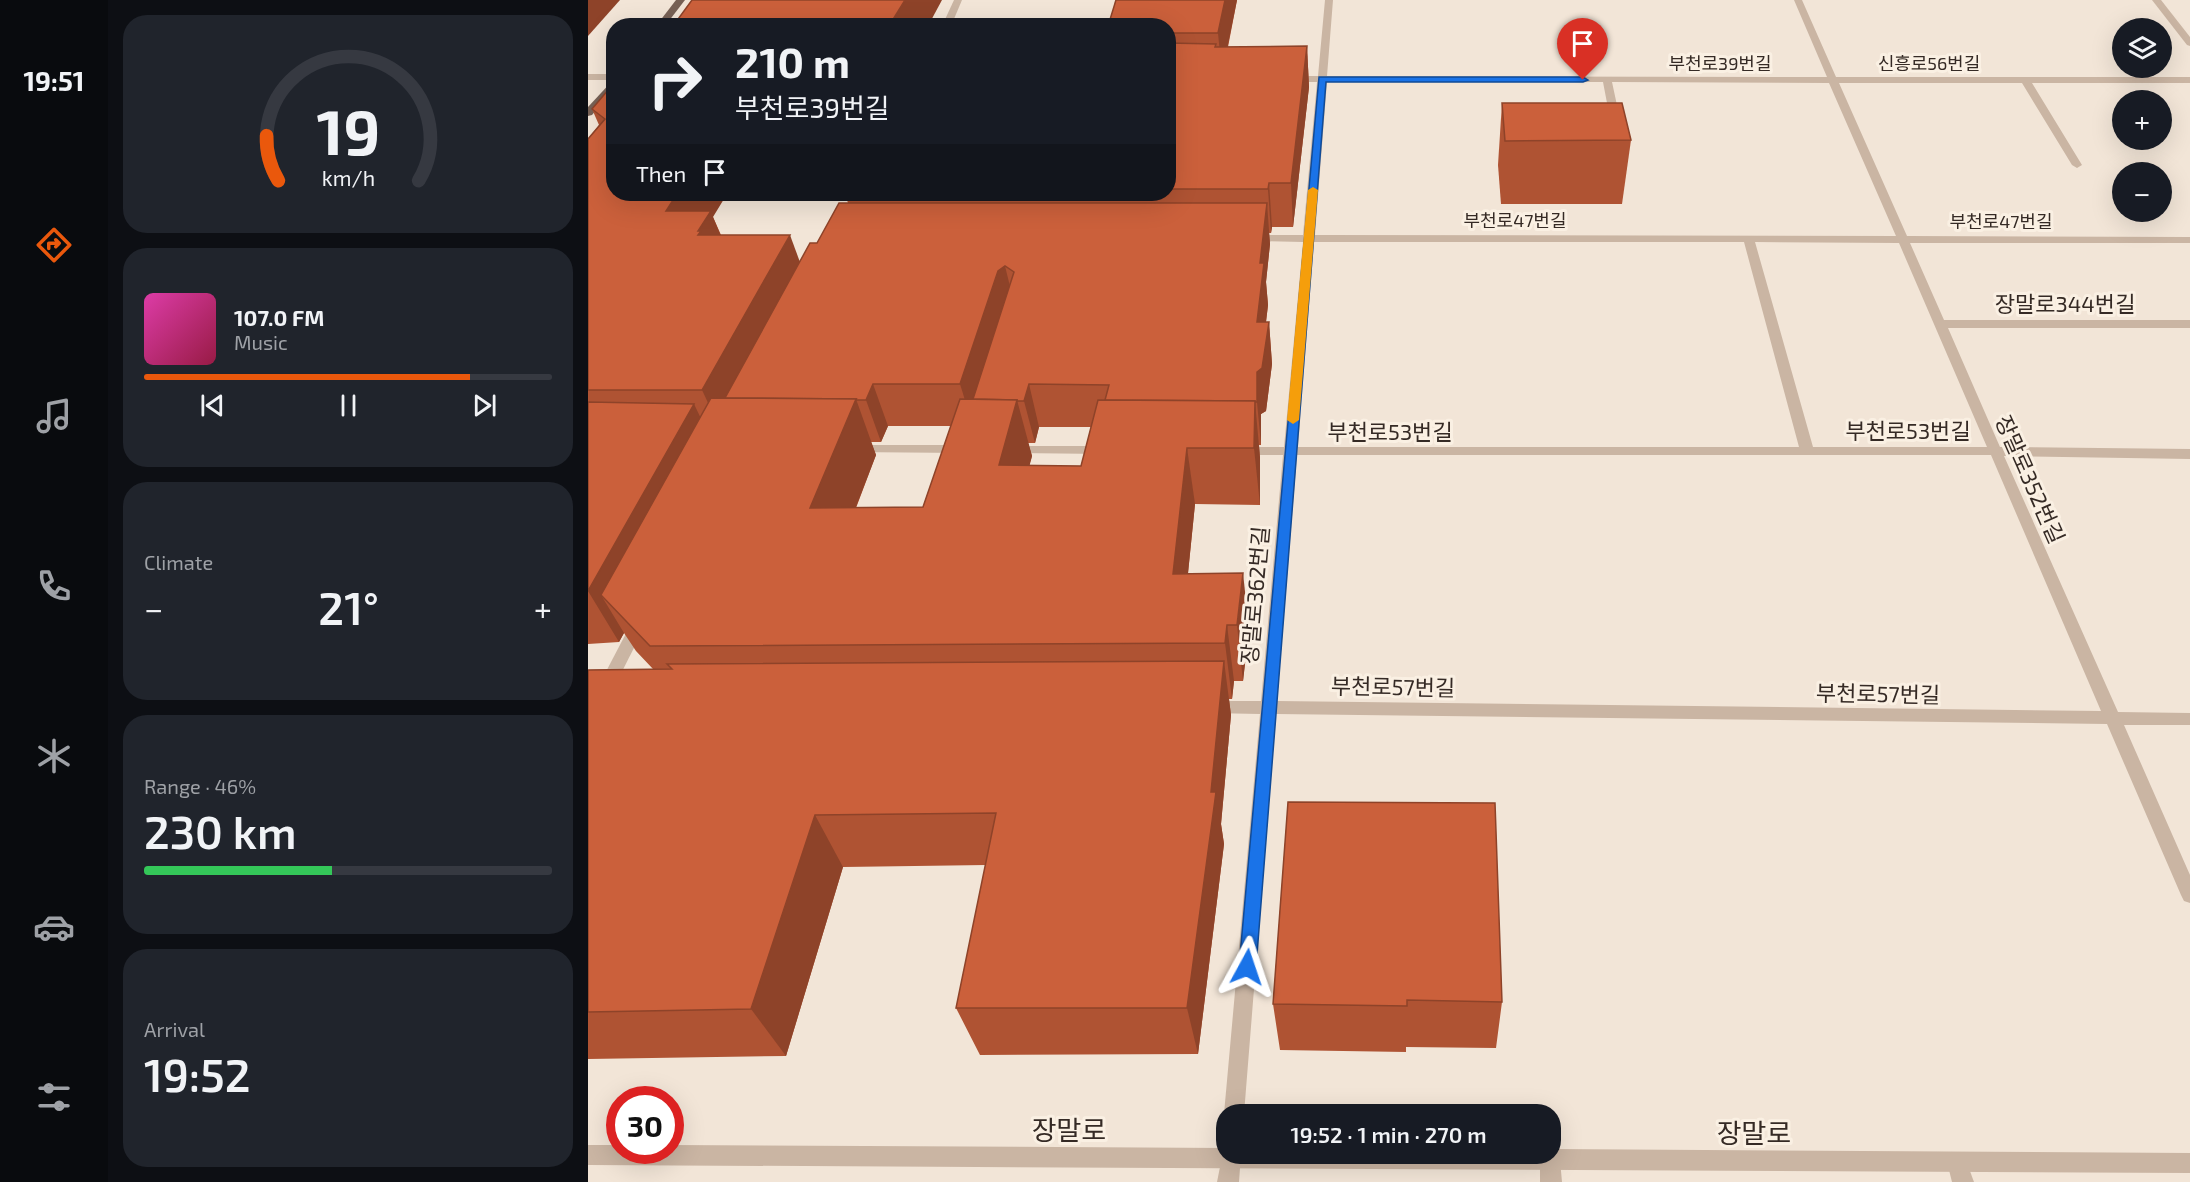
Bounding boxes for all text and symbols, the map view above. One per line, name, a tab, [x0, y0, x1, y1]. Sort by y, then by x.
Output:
pin	[1557, 18, 1608, 80]
map controls	[2112, 18, 2172, 222]
button: layers	[2112, 18, 2172, 78]
icon: arrive	[1566, 27, 1599, 60]
text: 210 m	[735, 36, 850, 86]
icon: right	[636, 42, 714, 120]
street label: 부천로39번길	[1668, 52, 1772, 74]
street label: 신흥로56번길	[1878, 52, 1980, 74]
text: 19:51	[23, 64, 85, 96]
button: +	[2112, 90, 2172, 150]
text: 부천로39번길	[735, 91, 890, 123]
text: 19	[316, 93, 380, 168]
icon: arrive	[698, 156, 731, 189]
text: Then	[636, 160, 686, 186]
button: −	[2112, 162, 2172, 222]
text: km/h	[321, 166, 375, 191]
street label: 부천로47번길	[1463, 209, 1567, 231]
street label: 부천로47번길	[1949, 210, 2053, 232]
icon: directions	[33, 224, 75, 266]
street label: 장말로344번길	[1995, 290, 2135, 316]
text: 107.0 FM	[234, 304, 324, 330]
text: Music	[234, 330, 288, 354]
icon: previous	[196, 389, 229, 422]
icon: pause	[332, 389, 365, 422]
icon: next	[468, 389, 501, 422]
icon: music	[33, 395, 75, 437]
street label: 장말로352번길	[1991, 411, 2071, 547]
street label: 부천로53번길	[1845, 417, 1971, 443]
street label: 부천로53번길	[1327, 418, 1453, 444]
street label: 장말로362번길	[1235, 525, 1273, 665]
text: Climate	[144, 550, 213, 574]
icon: phone	[33, 565, 75, 607]
text: 21°	[318, 580, 379, 634]
text: −	[144, 588, 163, 628]
text: +	[534, 588, 552, 628]
street label: 부천로57번길	[1331, 672, 1455, 700]
street label: 부천로57번길	[1816, 679, 1940, 707]
icon: climate	[33, 735, 75, 777]
text: Range · 46%	[144, 774, 256, 798]
text: 230 km	[144, 804, 297, 858]
icon: car	[33, 906, 75, 948]
position arrow	[1215, 935, 1279, 999]
text: Arrival	[144, 1017, 205, 1041]
text: 19:52	[144, 1047, 250, 1101]
icon: filters	[33, 1076, 75, 1118]
speed limit sign: 30	[606, 1086, 684, 1164]
street label: 장말로	[1032, 1113, 1106, 1145]
street label: 장말로	[1717, 1116, 1791, 1148]
text: 19:52 · 1 min · 270 m	[1290, 1121, 1487, 1147]

